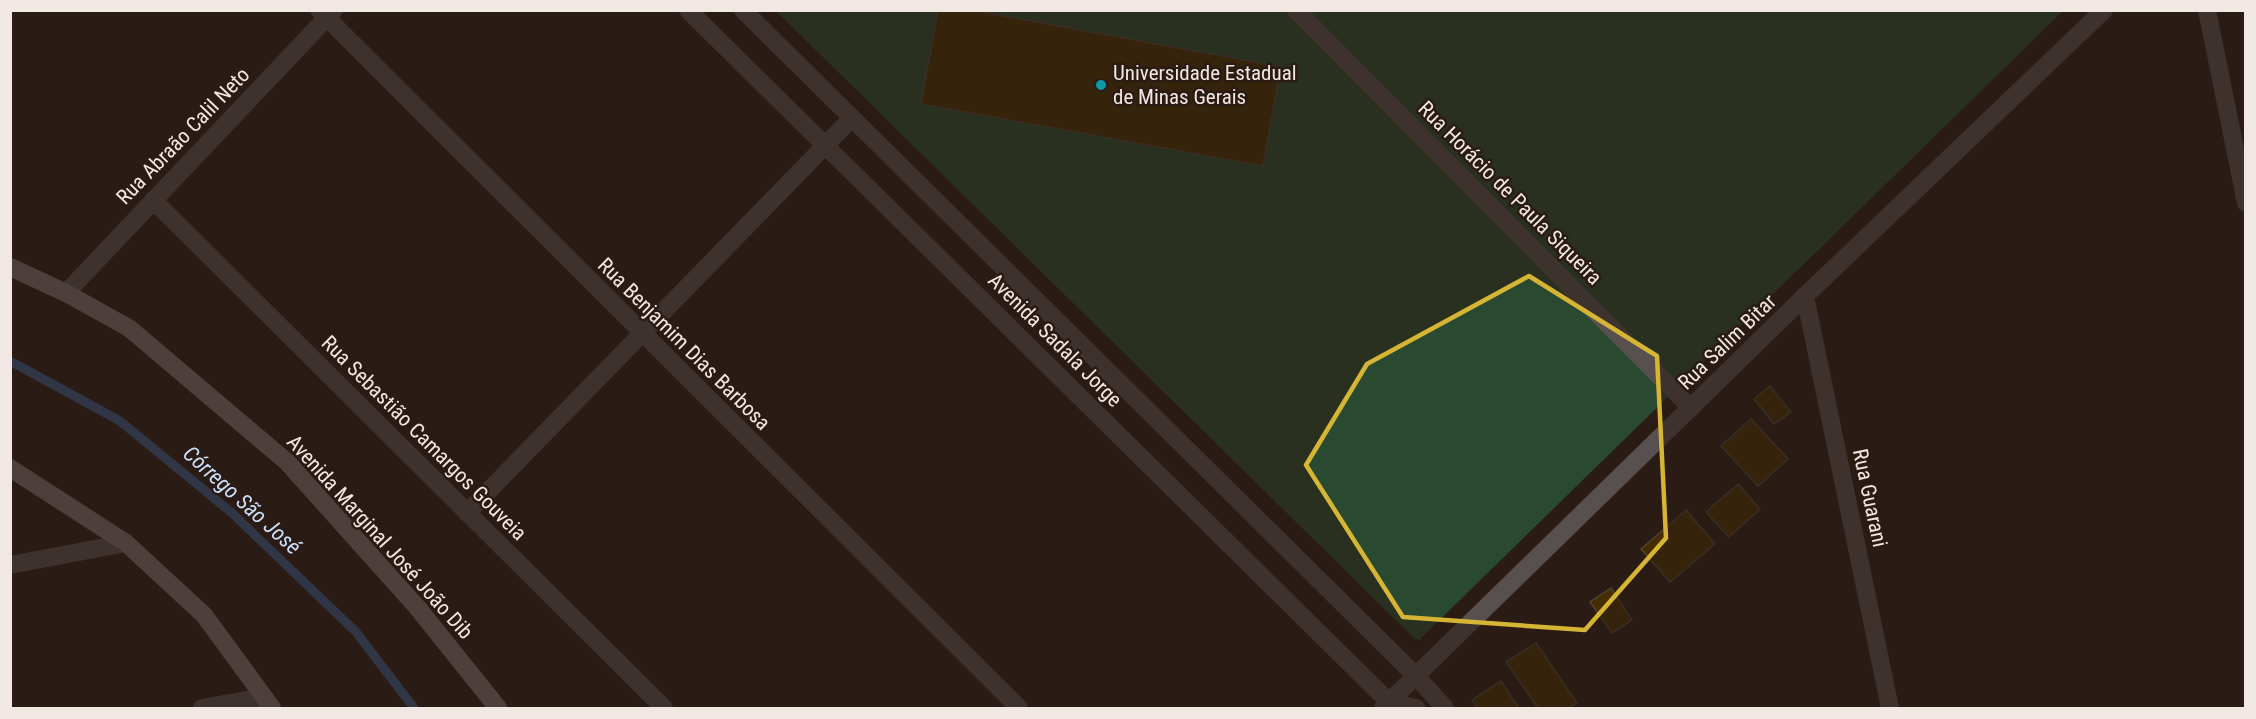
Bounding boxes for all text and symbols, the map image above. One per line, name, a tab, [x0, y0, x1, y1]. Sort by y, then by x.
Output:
place label: Universidade Estadual de Minas Gerais	[1113, 61, 1297, 109]
street label: Rua Abraão Calil Neto	[112, 63, 254, 209]
marker: Universidade Estadual de Minas Gerais	[1094, 78, 1108, 92]
street label: Rua Horácio de Paula Siqueira	[1413, 96, 1607, 290]
street label: Rua Benjamim Dias Barbosa	[593, 253, 775, 435]
street label: Avenida Sadala Jorge	[983, 268, 1127, 412]
street label: Rua Salim Bitar	[1673, 289, 1781, 395]
street label: Rua Sebastião Camargos Gouveia	[317, 331, 531, 545]
street label: Avenida Marginal José João Dib	[282, 430, 478, 644]
water label: Córrego São José	[178, 441, 307, 560]
street label: Rua Guarani	[1848, 447, 1892, 549]

